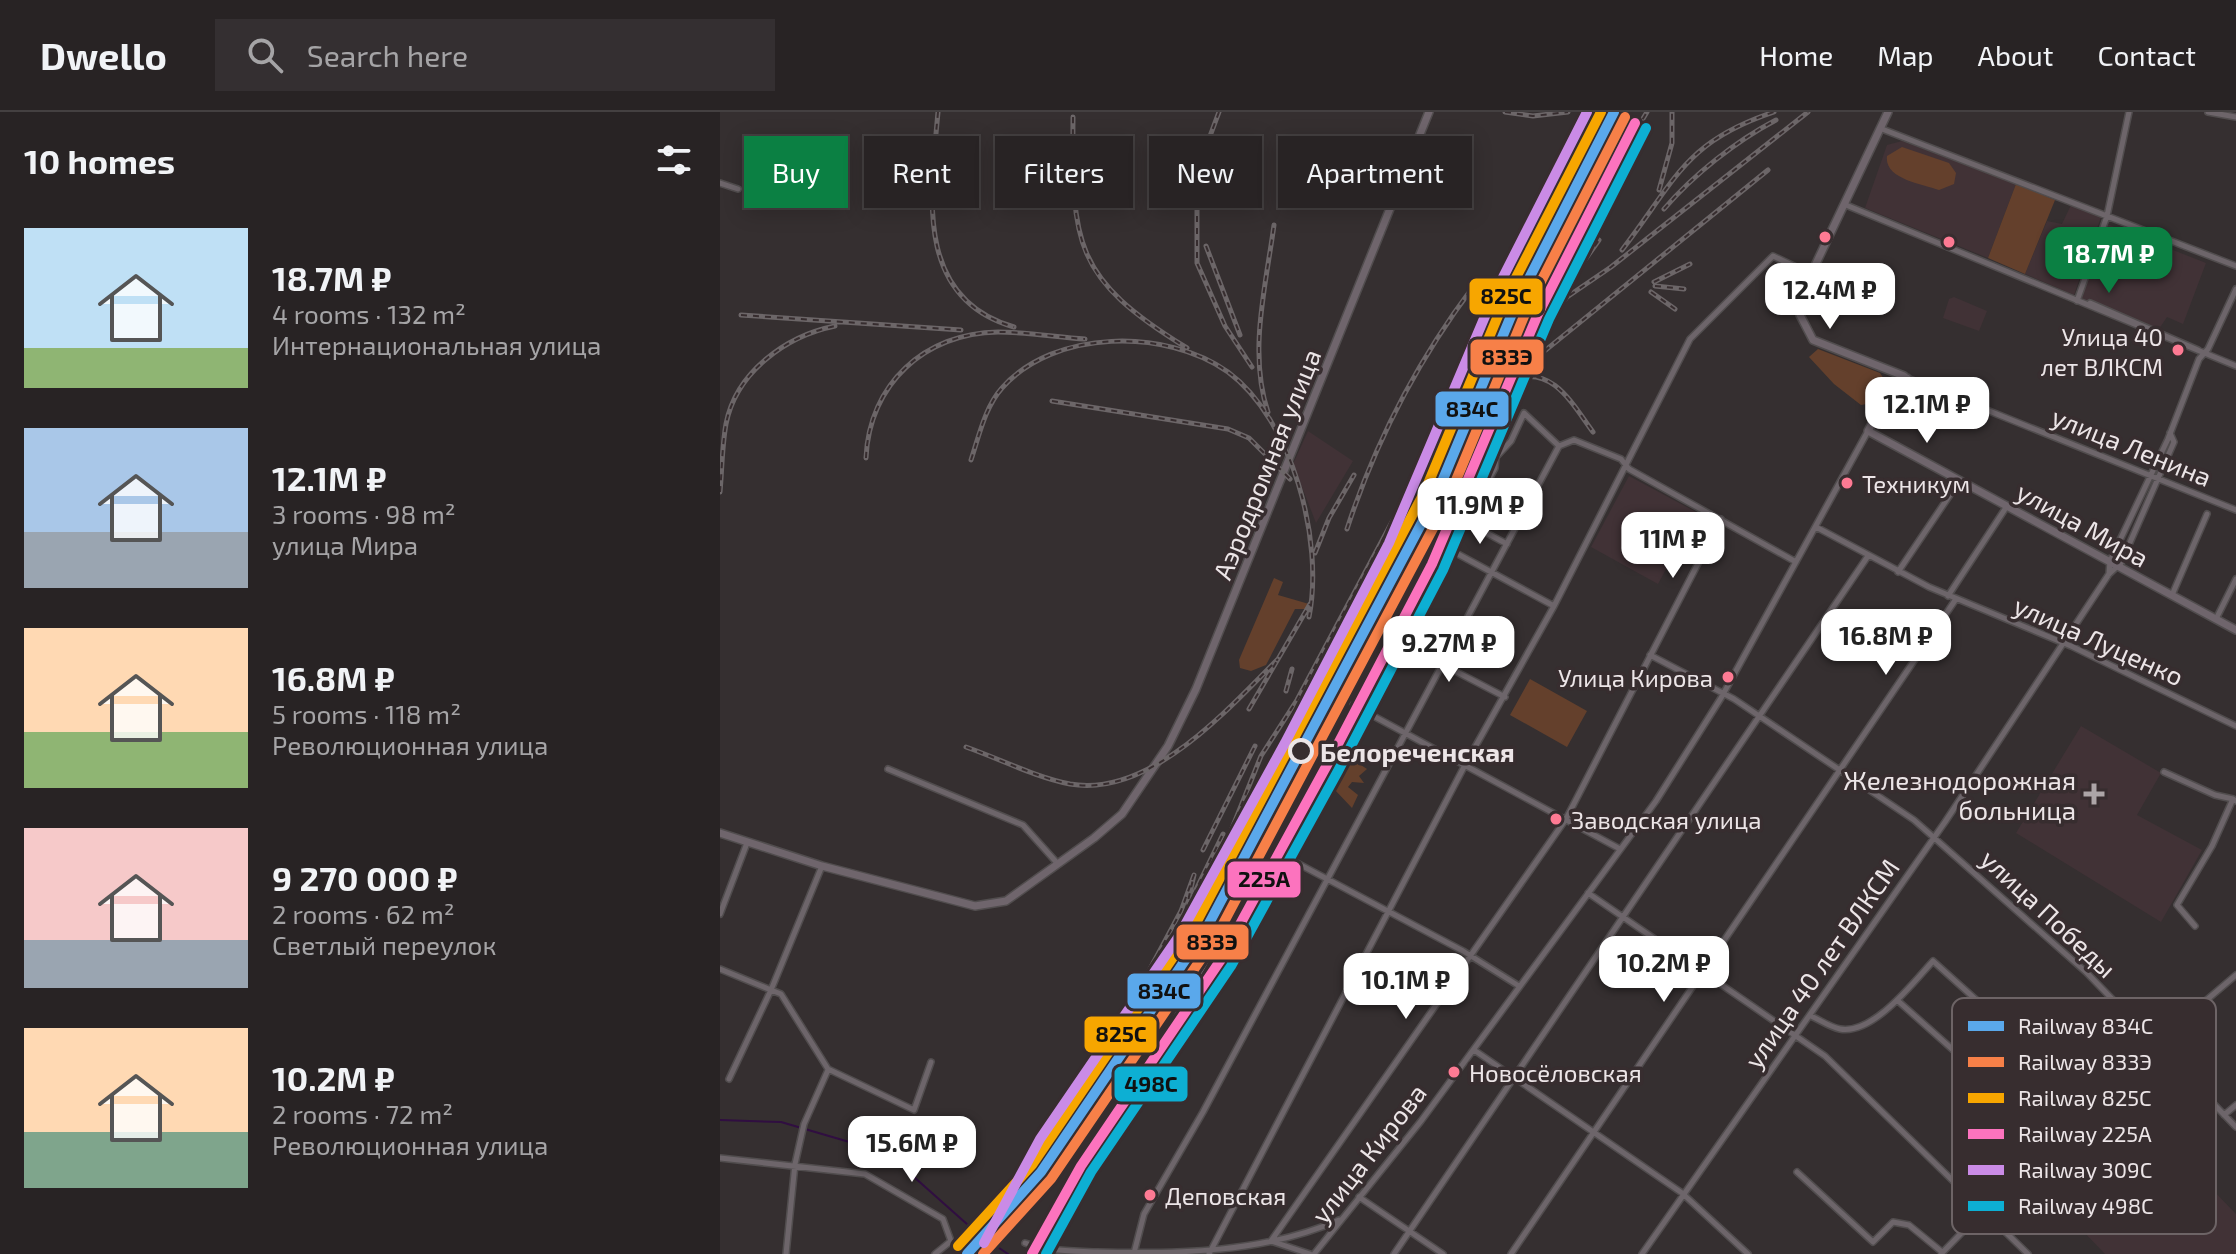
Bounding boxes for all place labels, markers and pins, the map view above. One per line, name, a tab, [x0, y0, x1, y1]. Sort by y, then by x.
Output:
pin: 18.7M ₽	[2035, 227, 2183, 295]
unlabelled marker	[1817, 229, 1833, 245]
unlabelled marker	[1941, 234, 1957, 250]
pin: 12.4M ₽	[1756, 263, 1904, 331]
place label: Улица 40 лет ВЛКСМ	[2041, 322, 2163, 381]
marker: Улица 40 лет ВЛКСМ	[2170, 342, 2186, 358]
pin: 12.1M ₽	[1853, 377, 2001, 445]
place label: Техникум	[1862, 469, 1970, 499]
marker: Техникум	[1839, 475, 1855, 491]
pin: 11.9M ₽	[1406, 478, 1554, 546]
pin: 11M ₽	[1617, 512, 1729, 580]
pin: 16.8M ₽	[1812, 609, 1960, 677]
pin: 9.27M ₽	[1375, 616, 1523, 684]
place label: Улица Кирова	[1558, 663, 1713, 692]
marker: Улица Кирова	[1720, 669, 1736, 685]
place label: Белореченская	[1320, 736, 1515, 767]
marker: Белореченская	[1289, 739, 1313, 763]
place label: Железнодорожная больница	[1843, 764, 2076, 825]
marker: Железнодорожная больница	[2083, 783, 2105, 805]
place label: Заводская улица	[1571, 805, 1761, 835]
marker: Заводская улица	[1548, 811, 1564, 827]
pin: 10.2M ₽	[1590, 936, 1738, 1004]
pin: 10.1M ₽	[1332, 953, 1480, 1021]
place label: Новосёловская	[1469, 1058, 1642, 1087]
marker: Новосёловская	[1446, 1064, 1462, 1080]
pin: 15.6M ₽	[838, 1116, 986, 1184]
place label: Деповская	[1165, 1181, 1286, 1210]
marker: Деповская	[1142, 1187, 1158, 1203]

